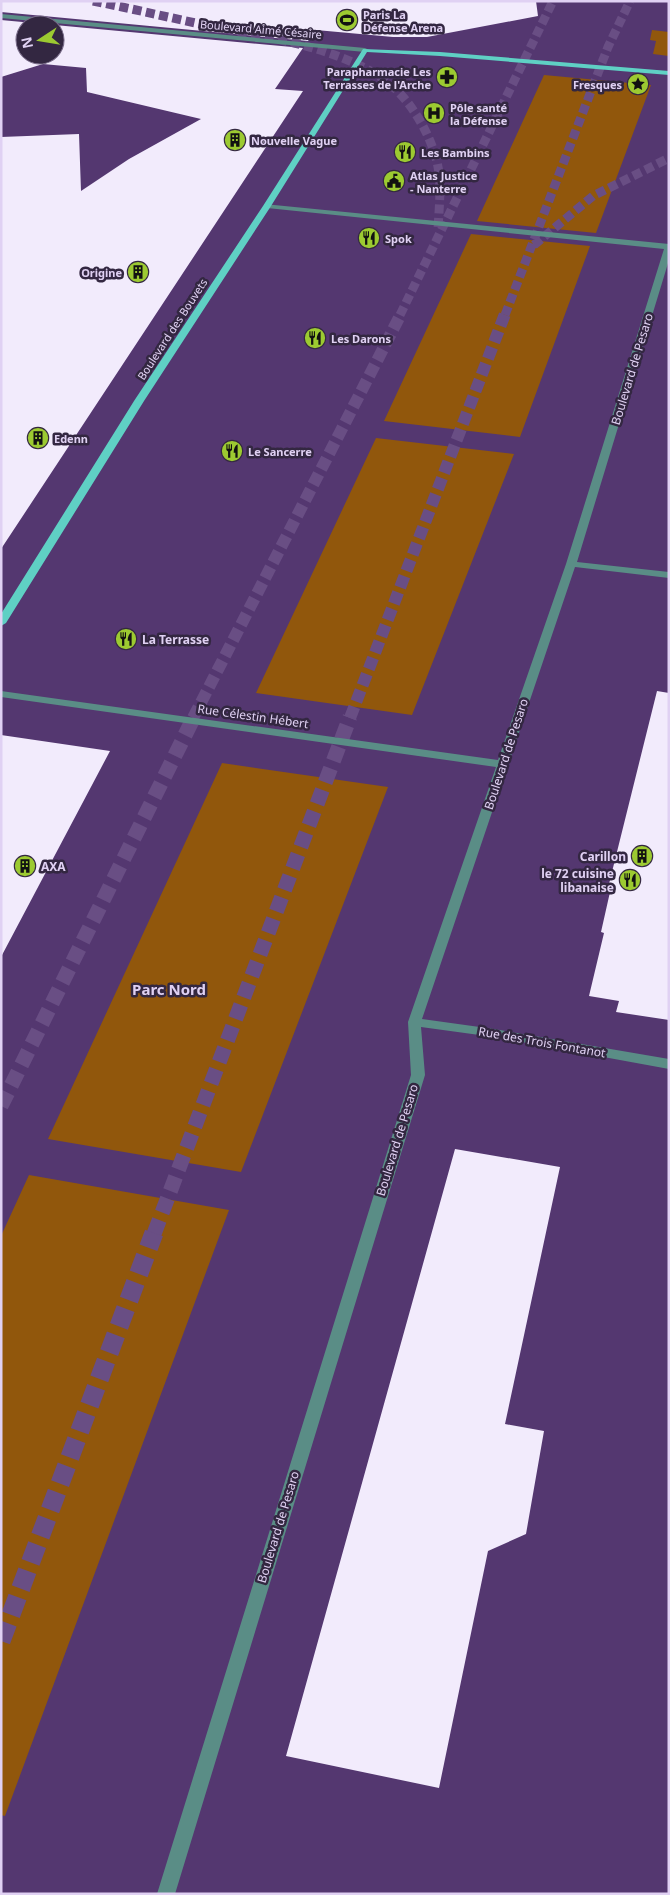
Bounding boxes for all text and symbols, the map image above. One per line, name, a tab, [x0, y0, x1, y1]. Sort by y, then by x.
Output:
place label: Paris La Défense Arena	[363, 7, 443, 35]
sports icon: Paris La Défense Arena	[335, 8, 359, 32]
north arrow	[15, 15, 65, 65]
street label: Boulevard Aimé Césaire	[199, 16, 323, 42]
text: N	[16, 35, 37, 50]
place label: Parapharmacie Les Terrasses de l'Arche	[323, 64, 431, 92]
pharmacy icon: Parapharmacie Les Terrasses de l'Arche	[435, 65, 459, 89]
place icon: Fresques	[626, 72, 650, 96]
place label: Fresques	[573, 77, 622, 92]
place label: Pôle santé la Défense	[450, 100, 508, 128]
hospital icon: Pôle santé la Défense	[422, 101, 446, 125]
building icon: Nouvelle Vague	[223, 128, 247, 152]
place label: Nouvelle Vague	[251, 133, 337, 148]
restaurant icon: Les Bambins	[393, 140, 417, 164]
place label: Les Bambins	[421, 145, 490, 160]
place label: Atlas Justice - Nanterre	[410, 168, 478, 196]
public building icon: Atlas Justice - Nanterre	[382, 169, 406, 193]
restaurant icon: Spok	[357, 226, 381, 250]
place label: Spok	[385, 231, 412, 246]
building icon: Origine	[126, 260, 150, 284]
place label: Origine	[81, 265, 122, 280]
street label: Boulevard des Bouvets	[134, 275, 210, 383]
street label: Boulevard de Pesaro	[607, 311, 657, 427]
restaurant icon: Les Darons	[303, 326, 327, 350]
place label: Les Darons	[331, 331, 391, 346]
building icon: Edenn	[26, 426, 50, 450]
place label: Edenn	[54, 431, 88, 446]
restaurant icon: Le Sancerre	[220, 439, 244, 463]
place label: Le Sancerre	[248, 444, 312, 459]
restaurant icon: La Terrasse	[114, 627, 138, 651]
place label: La Terrasse	[142, 631, 209, 648]
street label: Boulevard de Pesaro	[480, 696, 532, 812]
street label: Rue Célestin Hébert	[196, 700, 310, 732]
building icon: Carillon	[630, 844, 654, 868]
place label: Carillon	[580, 848, 626, 865]
building icon: AXA	[13, 854, 37, 878]
place label: AXA	[41, 858, 66, 875]
place label: le 72 cuisine libanaise	[541, 865, 614, 896]
restaurant icon: le 72 cuisine libanaise	[618, 868, 642, 892]
district label: Parc Nord	[132, 979, 206, 999]
street label: Rue des Trois Fontanot	[477, 1022, 608, 1062]
street label: Boulevard de Pesaro	[372, 1082, 422, 1198]
street label: Boulevard de Pesaro	[253, 1469, 303, 1585]

